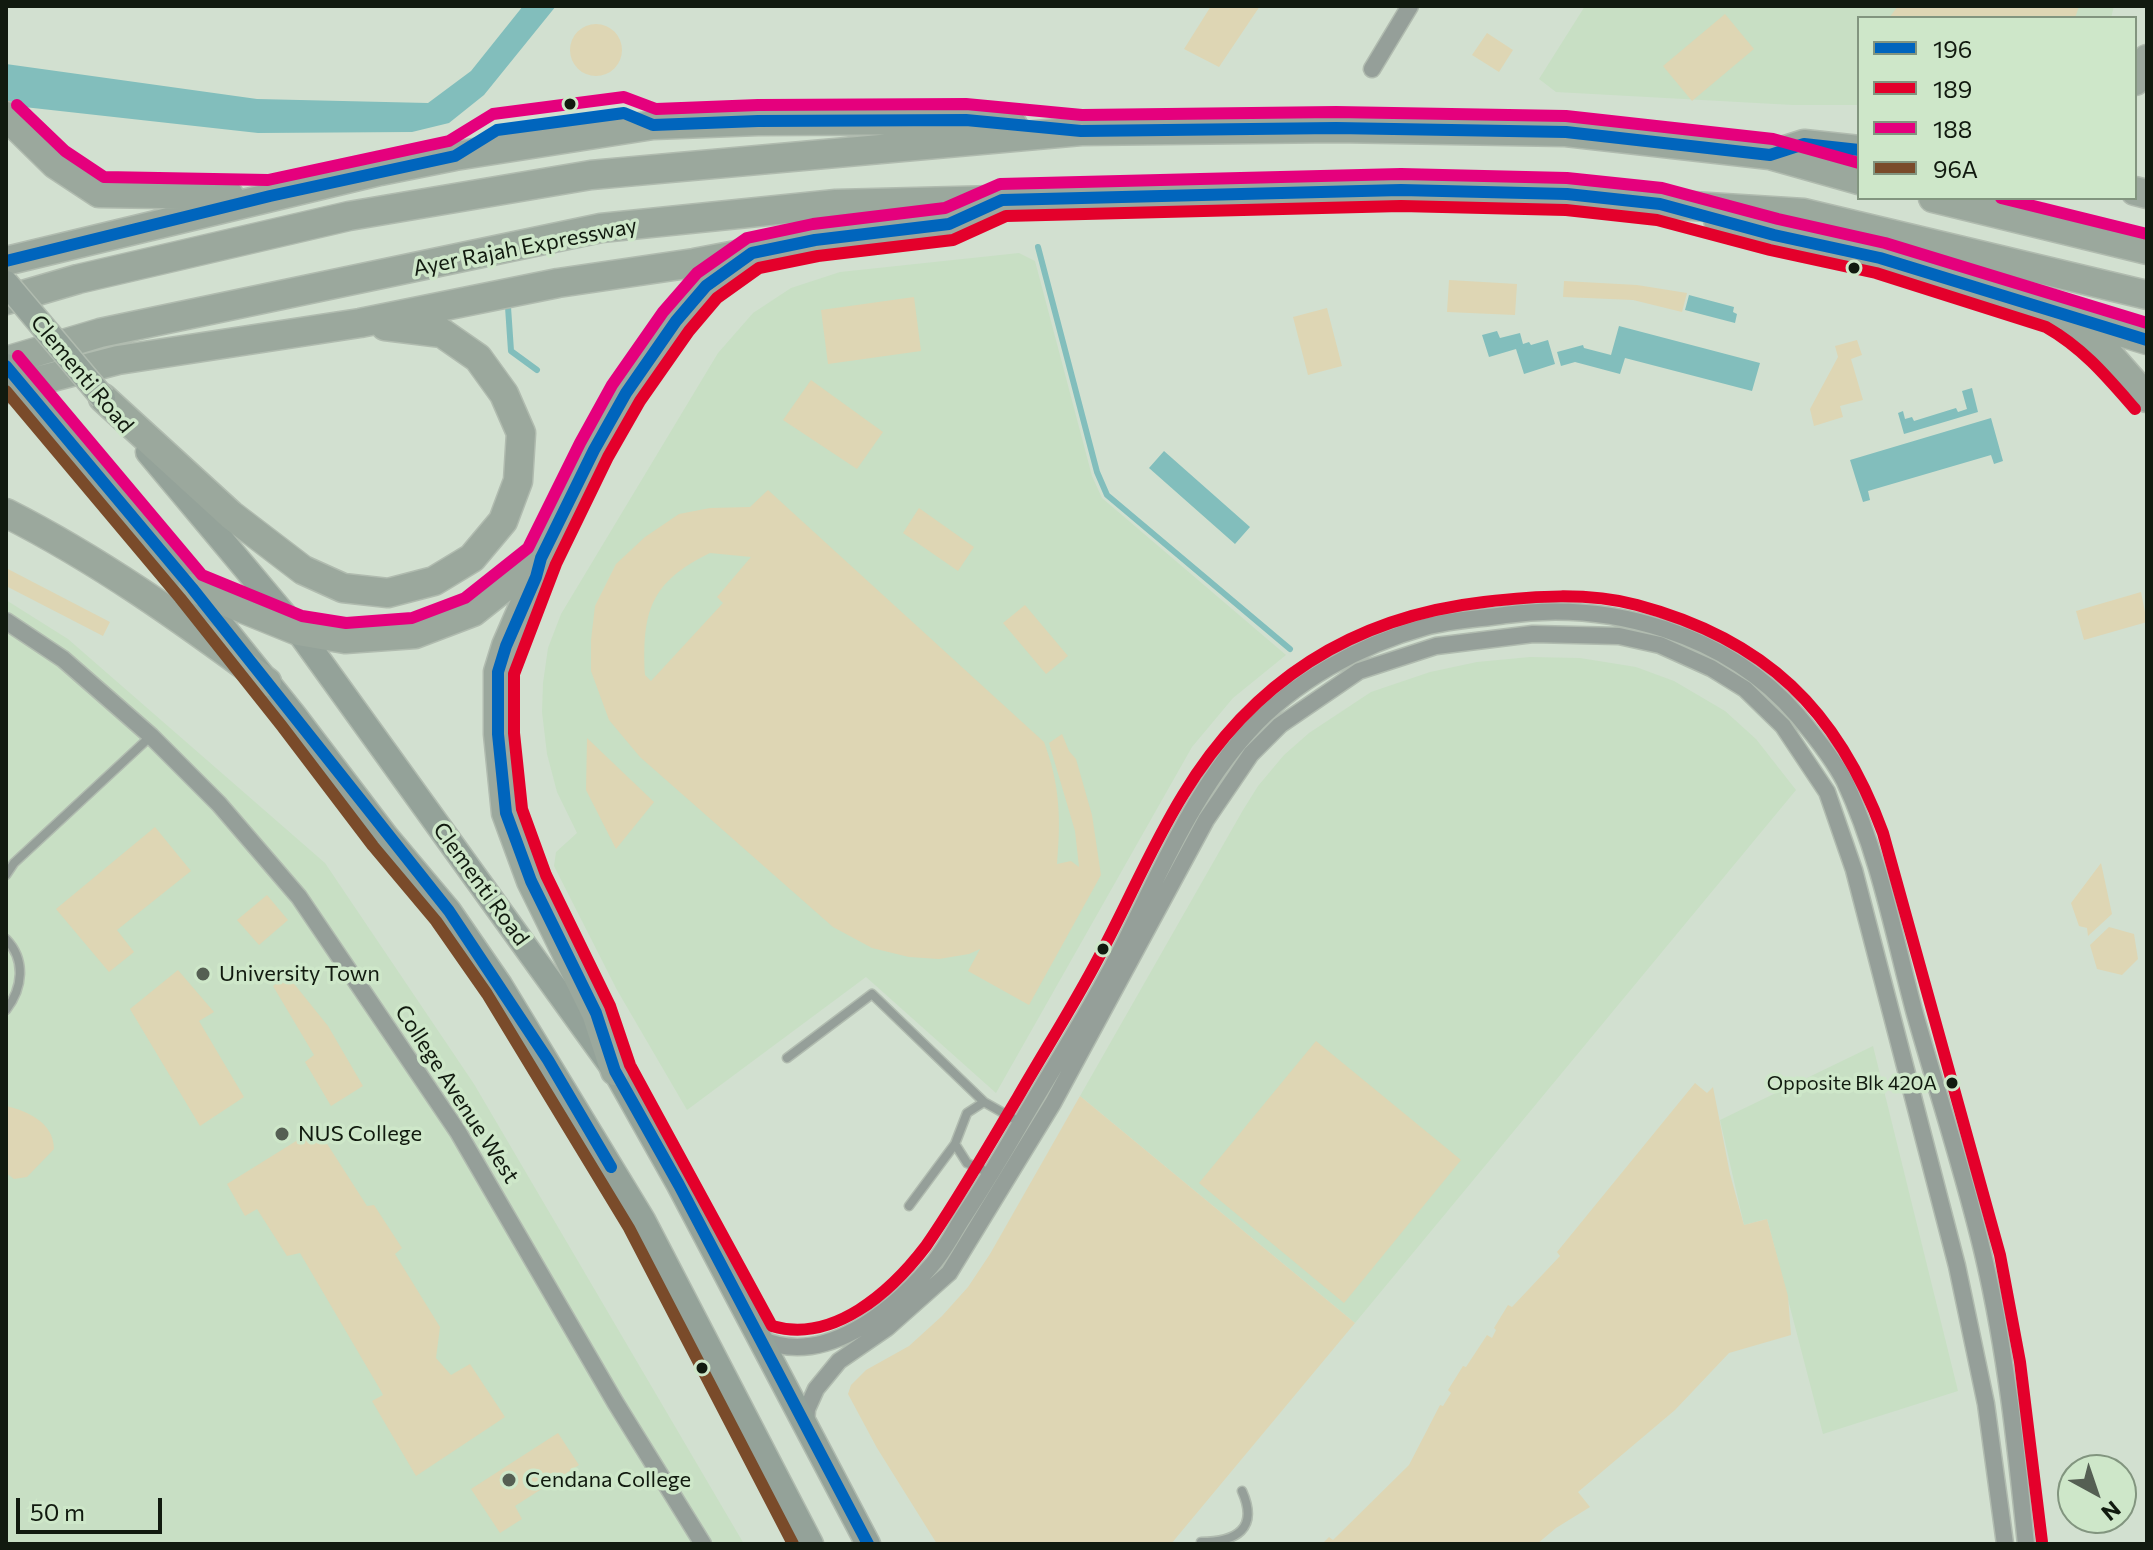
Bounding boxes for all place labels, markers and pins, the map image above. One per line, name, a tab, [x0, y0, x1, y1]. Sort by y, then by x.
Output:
unlabelled marker	[562, 96, 578, 112]
unlabelled marker	[1846, 260, 1862, 276]
unlabelled marker	[1095, 941, 1111, 957]
place label: University Town	[219, 961, 380, 987]
marker: University Town	[194, 965, 212, 983]
place label: Opposite Blk 420A	[1767, 1071, 1937, 1095]
marker: Opposite Blk 420A	[1944, 1075, 1960, 1091]
place label: NUS College	[298, 1121, 422, 1147]
marker: NUS College	[273, 1125, 291, 1143]
unlabelled marker	[694, 1360, 710, 1376]
place label: Cendana College	[525, 1467, 691, 1493]
marker: Cendana College	[500, 1471, 518, 1489]

